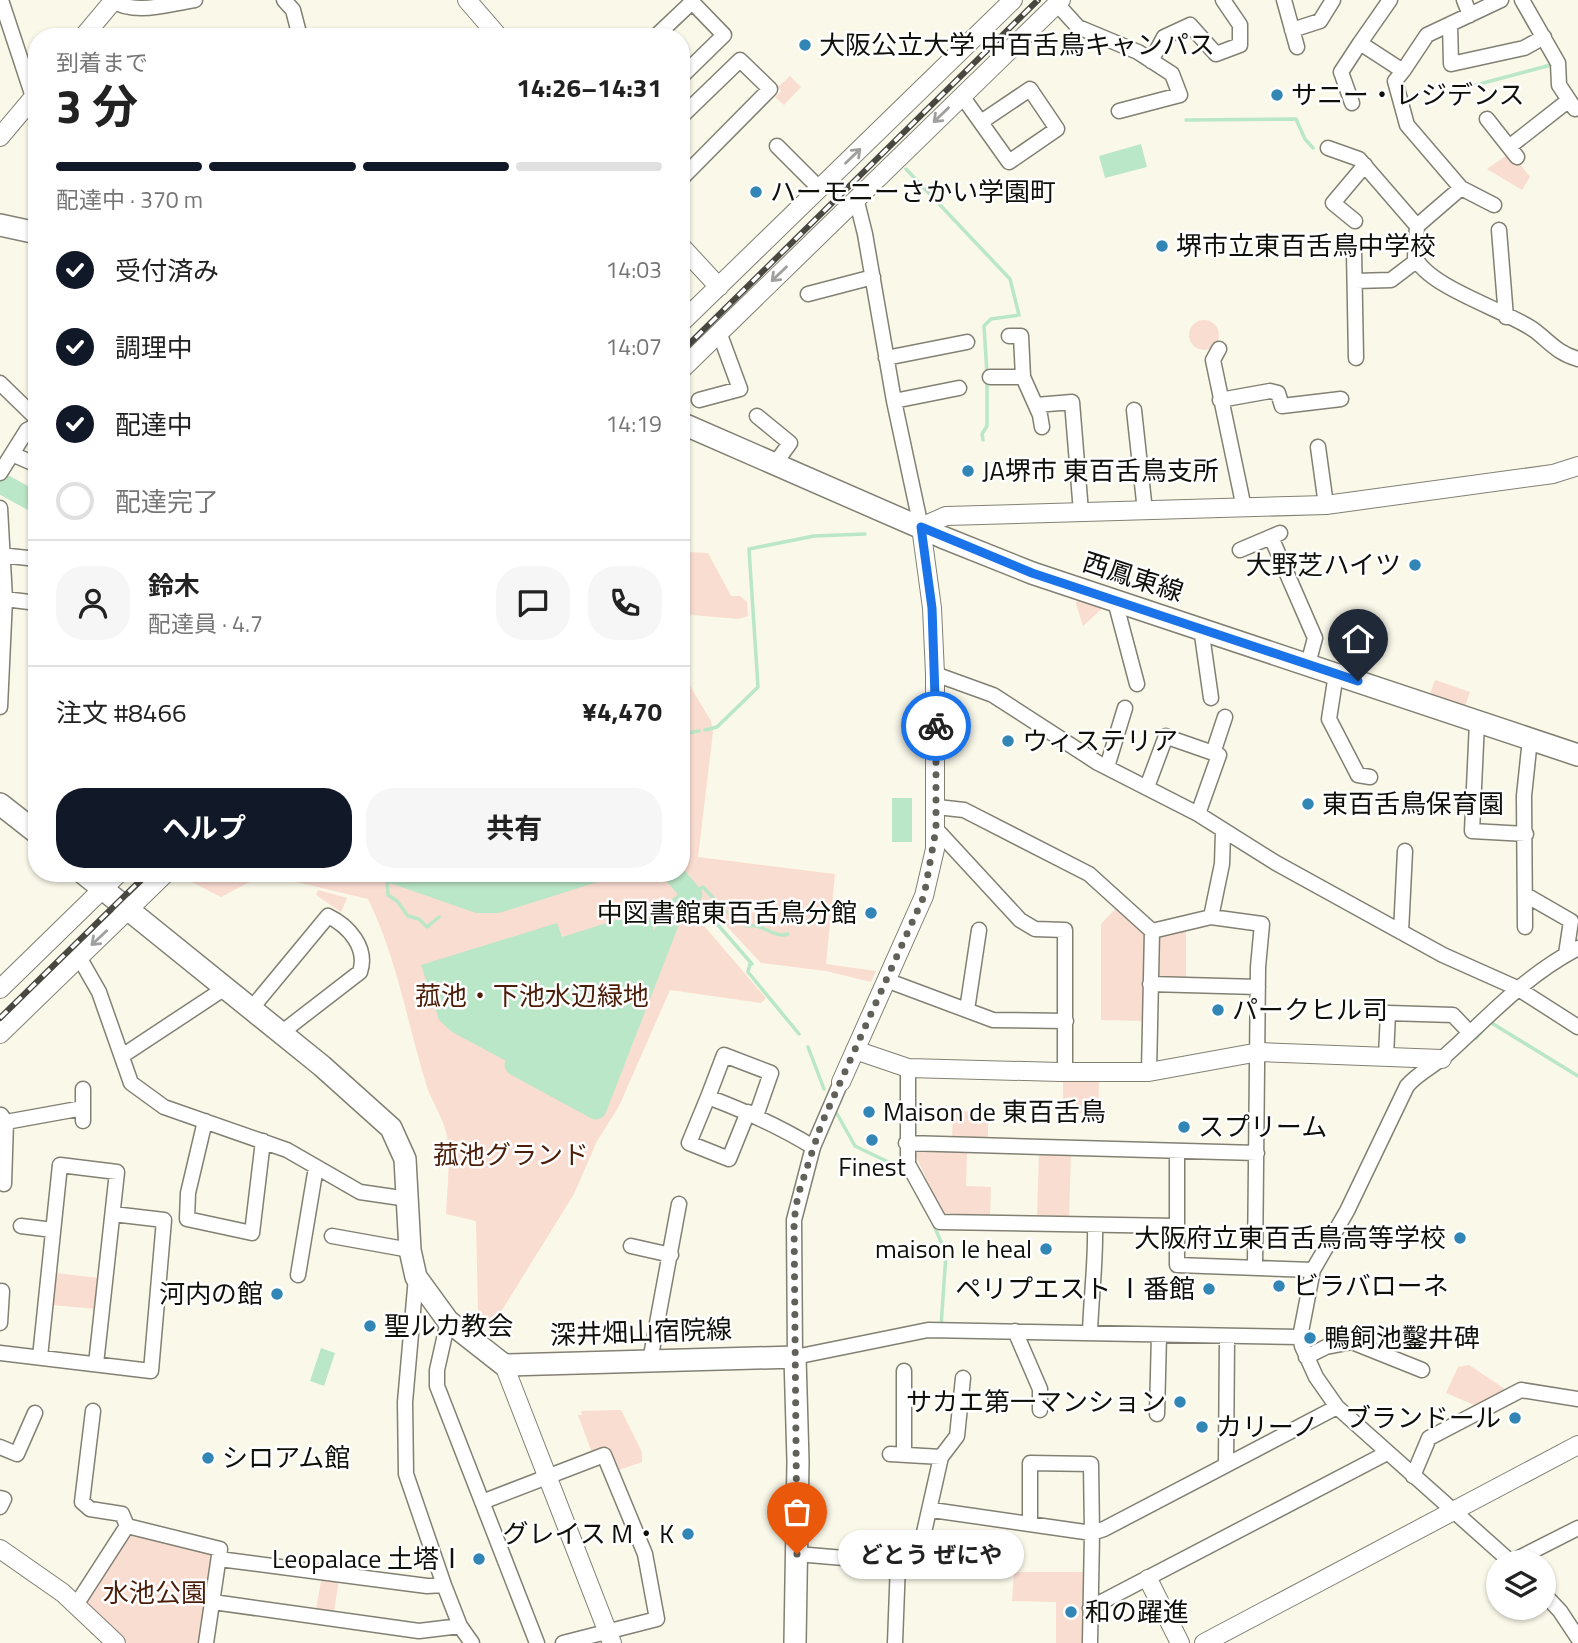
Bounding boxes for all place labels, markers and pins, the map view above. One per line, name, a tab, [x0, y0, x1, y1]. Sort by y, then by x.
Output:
place label: 大阪公立大学 中百舌鳥キャンパス	[819, 25, 1215, 64]
marker: 大阪公立大学 中百舌鳥キャンパス	[797, 37, 813, 53]
place label: サニー・レジデンス	[1291, 75, 1524, 114]
marker: サニー・レジデンス	[1269, 87, 1285, 103]
place label: ハーモニーさかい学園町	[770, 172, 1056, 211]
marker: ハーモニーさかい学園町	[748, 184, 764, 200]
place label: 堺市立東百舌鳥中学校	[1176, 226, 1436, 265]
marker: 堺市立東百舌鳥中学校	[1154, 238, 1170, 254]
place label: JA堺市 東百舌鳥支所	[982, 451, 1219, 490]
marker: JA堺市 東百舌鳥支所	[960, 463, 976, 479]
place label: 大野芝ハイツ	[1246, 545, 1401, 584]
marker: 大野芝ハイツ	[1407, 557, 1423, 573]
pin	[1328, 609, 1388, 681]
place label: ウィステリア	[1022, 721, 1178, 760]
marker: ウィステリア	[1000, 733, 1016, 749]
place label: 東百舌鳥保育園	[1322, 784, 1504, 823]
marker: 東百舌鳥保育園	[1300, 796, 1316, 812]
place label: 中図書館東百舌鳥分館	[597, 893, 857, 932]
marker: 中図書館東百舌鳥分館	[863, 905, 879, 921]
place label: パークヒル司	[1232, 990, 1388, 1029]
marker: パークヒル司	[1210, 1002, 1226, 1018]
place label: Maison de 東百舌鳥	[883, 1092, 1106, 1131]
marker: Maison de 東百舌鳥	[861, 1104, 877, 1120]
place label: スプリーム	[1198, 1107, 1327, 1146]
marker: スプリーム	[1176, 1119, 1192, 1135]
marker: Finest	[864, 1132, 880, 1148]
place label: Finest	[838, 1147, 906, 1186]
place label: 大阪府立東百舌鳥高等学校	[1134, 1218, 1446, 1257]
place label: maison le heal	[875, 1229, 1032, 1268]
marker: 大阪府立東百舌鳥高等学校	[1452, 1230, 1468, 1246]
marker: maison le heal	[1038, 1241, 1054, 1257]
place label: ビラバローネ	[1293, 1266, 1449, 1305]
place label: ペリプエスト Ⅰ番館	[955, 1269, 1195, 1308]
place label: 河内の館	[159, 1274, 263, 1313]
marker: ビラバローネ	[1271, 1278, 1287, 1294]
marker: ペリプエスト Ⅰ番館	[1201, 1281, 1217, 1297]
marker: 河内の館	[269, 1286, 285, 1302]
place label: 聖ルカ教会	[384, 1306, 513, 1345]
marker: 聖ルカ教会	[362, 1318, 378, 1334]
place label: 鴨飼池鑿井碑	[1324, 1318, 1480, 1357]
marker: 鴨飼池鑿井碑	[1302, 1330, 1318, 1346]
place label: サカエ第一マンション	[906, 1382, 1166, 1421]
marker: サカエ第一マンション	[1172, 1394, 1188, 1410]
place label: ブランドール	[1345, 1398, 1501, 1437]
place label: カリーノ	[1216, 1407, 1318, 1446]
marker: ブランドール	[1507, 1410, 1523, 1426]
marker: カリーノ	[1194, 1419, 1210, 1435]
place label: シロアム館	[222, 1438, 350, 1477]
marker: シロアム館	[200, 1450, 216, 1466]
pin	[767, 1482, 827, 1554]
place label: グレイス M・K	[502, 1514, 674, 1553]
marker: グレイス M・K	[680, 1526, 696, 1542]
callout: どとう ぜにや	[839, 1530, 1024, 1578]
place label: Leopalace 土塔Ⅰ	[272, 1539, 465, 1578]
marker: Leopalace 土塔Ⅰ	[471, 1551, 487, 1567]
place label: 和の躍進	[1085, 1592, 1189, 1631]
marker: 和の躍進	[1063, 1604, 1079, 1620]

